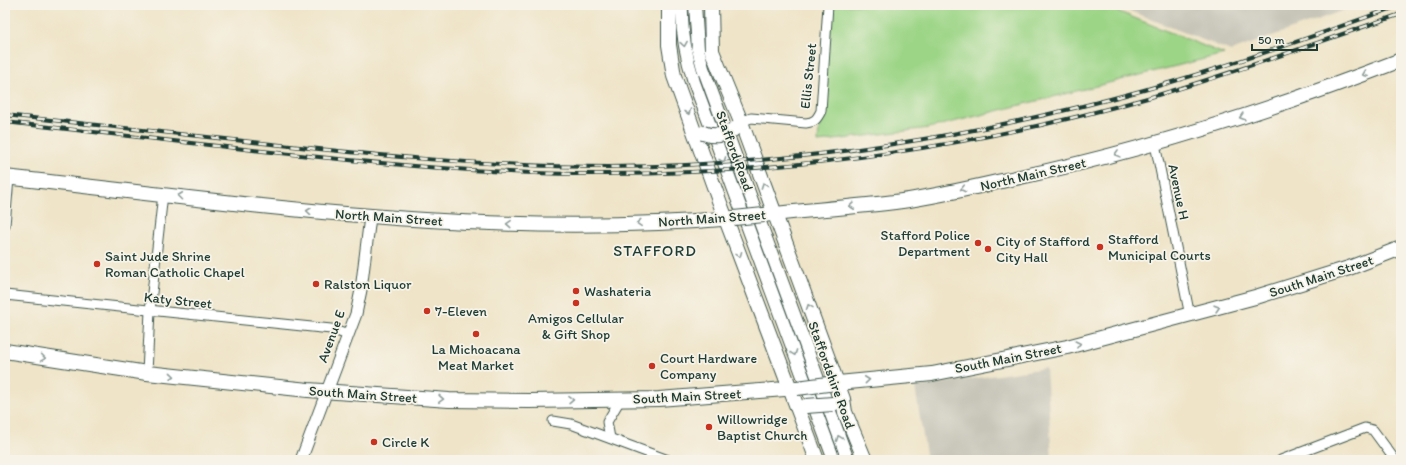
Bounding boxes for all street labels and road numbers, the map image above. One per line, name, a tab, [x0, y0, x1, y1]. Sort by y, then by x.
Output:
street label: Ellis Street	[797, 42, 820, 110]
street label: Stafford Road	[712, 109, 757, 194]
street label: North Main Street	[979, 154, 1088, 195]
street label: Avenue H	[1164, 163, 1193, 222]
street label: North Main Street	[334, 205, 443, 230]
street label: North Main Street	[658, 206, 767, 231]
street label: South Main Street	[1267, 252, 1375, 301]
street label: Katy Street	[143, 288, 213, 313]
street label: Avenue E	[314, 307, 349, 365]
street label: Staffordshire Road	[804, 319, 859, 432]
street label: South Main Street	[953, 340, 1063, 377]
street label: South Main Street	[308, 382, 418, 407]
street label: South Main Street	[632, 385, 742, 408]

